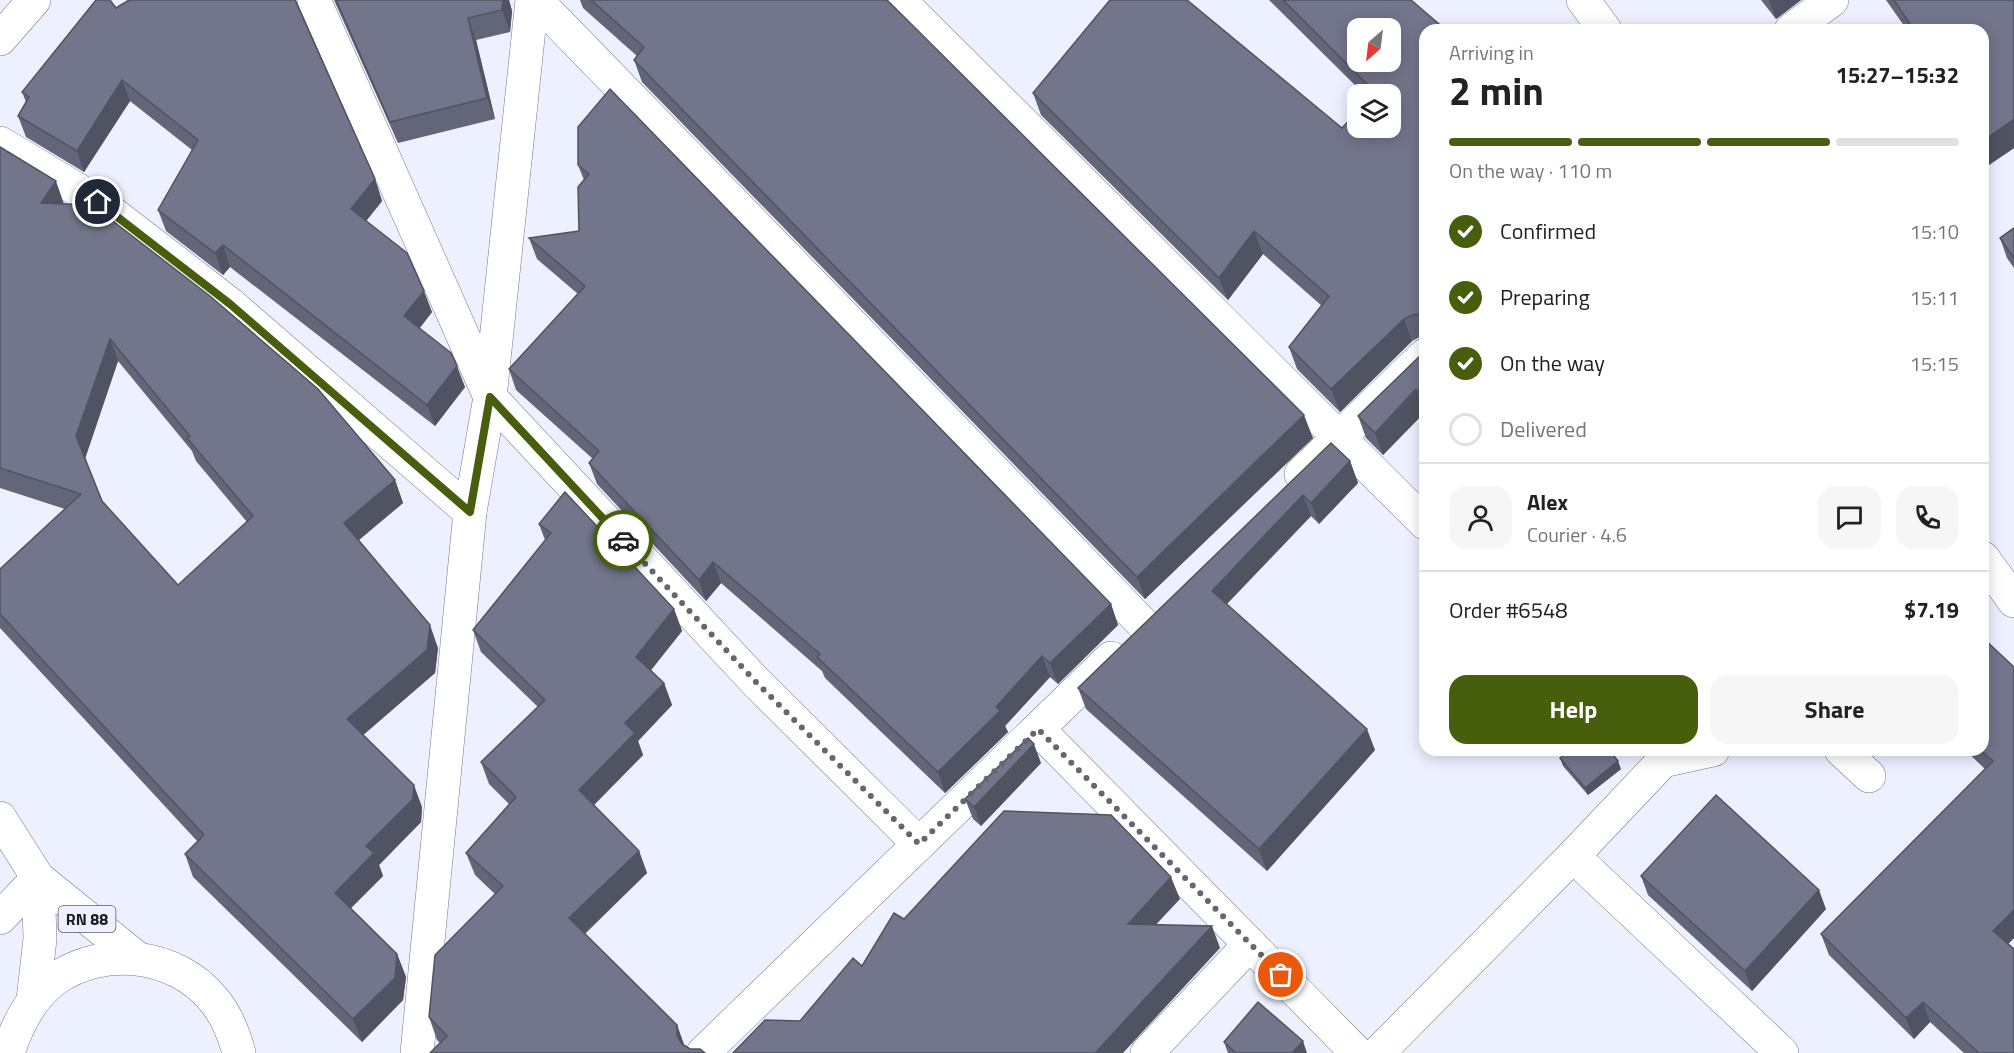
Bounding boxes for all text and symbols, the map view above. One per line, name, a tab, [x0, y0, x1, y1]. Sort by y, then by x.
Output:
north arrow	[1347, 18, 1401, 72]
map controls	[1347, 18, 1401, 138]
text: Arriving in	[1449, 37, 1534, 68]
text: 15:27–15:32	[1836, 58, 1959, 92]
text: 2 min	[1449, 61, 1544, 120]
button: layers	[1347, 84, 1401, 138]
text: On the way · 110 m	[1449, 155, 1612, 186]
pin	[72, 176, 123, 227]
icon: home	[81, 185, 114, 218]
text: Confirmed	[1500, 214, 1596, 248]
icon: check	[1449, 215, 1482, 248]
text: 15:10	[1910, 216, 1959, 247]
text: Preparing	[1500, 280, 1590, 314]
icon: check	[1449, 281, 1482, 314]
text: 15:11	[1910, 282, 1959, 313]
text: On the way	[1500, 346, 1605, 380]
icon: check	[1449, 347, 1482, 380]
text: 15:15	[1910, 348, 1959, 379]
text: Delivered	[1500, 412, 1587, 446]
text: Alex	[1527, 485, 1568, 519]
button: person	[1449, 486, 1512, 549]
button: chat	[1818, 486, 1881, 549]
button: phone	[1896, 486, 1959, 549]
courier	[593, 510, 653, 570]
text: Courier · 4.6	[1527, 519, 1627, 550]
icon: car	[607, 524, 640, 557]
text: Order #6548	[1449, 593, 1568, 627]
text: $7.19	[1904, 593, 1959, 627]
button: Help	[1449, 675, 1698, 744]
button: Share	[1710, 675, 1959, 744]
road number: RN 88	[58, 906, 116, 932]
pin	[1255, 949, 1306, 1000]
icon: bag	[1264, 958, 1297, 991]

